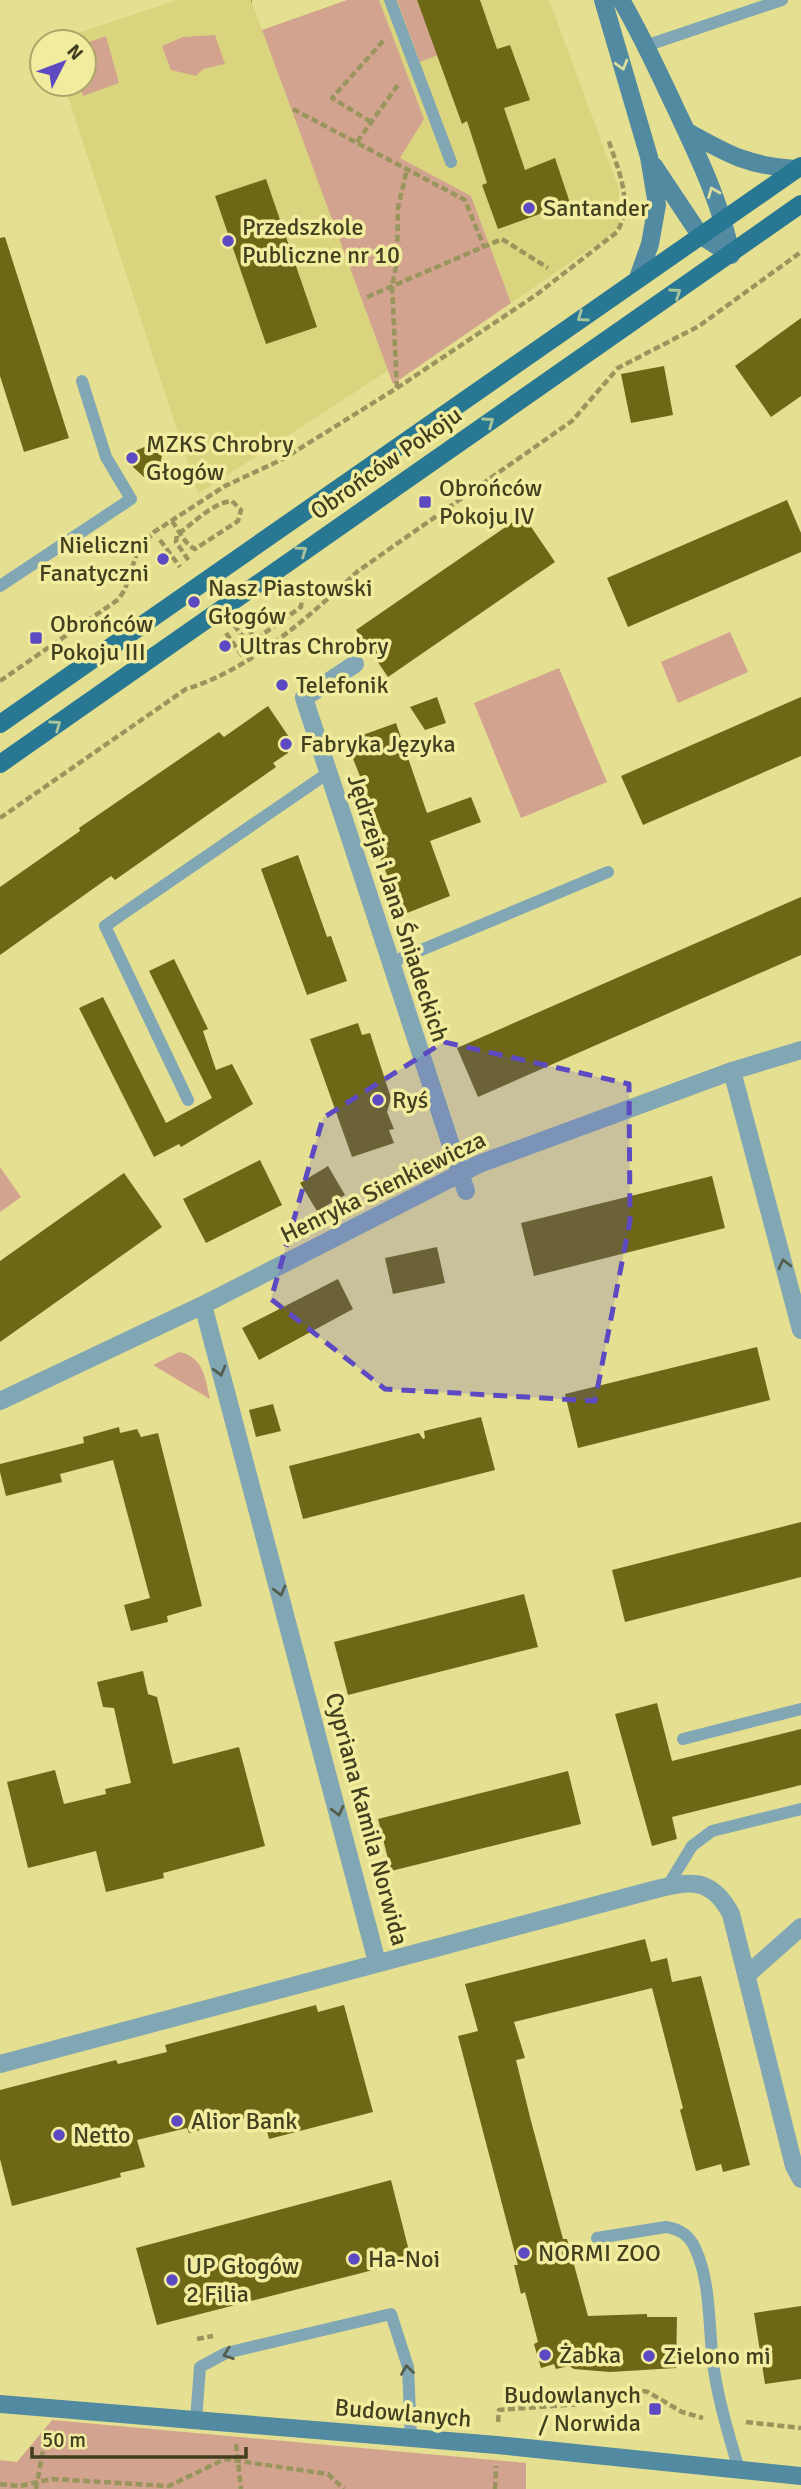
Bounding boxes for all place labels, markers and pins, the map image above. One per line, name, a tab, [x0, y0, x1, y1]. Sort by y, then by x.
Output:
place label: Santander	[543, 193, 649, 223]
marker: Santander	[521, 200, 537, 216]
place label: Przedszkole Publiczne nr 10	[242, 212, 400, 270]
marker: Przedszkole Publiczne nr 10	[220, 233, 236, 249]
place label: MZKS Chrobry Głogów	[146, 429, 294, 487]
marker: MZKS Chrobry Głogów	[124, 450, 140, 466]
place label: Obrońców Pokoju IV	[439, 473, 542, 531]
marker: Obrońców Pokoju IV	[417, 494, 433, 510]
place label: Nieliczni Fanatyczni	[39, 530, 149, 588]
marker: Nieliczni Fanatyczni	[155, 551, 171, 567]
place label: Nasz Piastowski Głogów	[208, 573, 372, 631]
marker: Nasz Piastowski Głogów	[186, 594, 202, 610]
place label: Obrońców Pokoju III	[50, 609, 153, 667]
marker: Obrońców Pokoju III	[28, 630, 44, 646]
place label: Ultras Chrobry	[239, 631, 388, 661]
marker: Ultras Chrobry	[217, 638, 233, 654]
place label: Telefonik	[296, 670, 389, 700]
marker: Telefonik	[274, 677, 290, 693]
place label: Fabryka Języka	[300, 729, 456, 759]
marker: Fabryka Języka	[278, 736, 294, 752]
place label: Ryś	[392, 1085, 428, 1115]
marker: Ryś	[370, 1092, 386, 1108]
place label: Alior Bank	[191, 2106, 297, 2136]
marker: Alior Bank	[169, 2113, 185, 2129]
place label: Netto	[73, 2120, 130, 2150]
marker: Netto	[51, 2127, 67, 2143]
place label: NORMI ZOO	[538, 2238, 661, 2268]
place label: Ha-Noi	[368, 2244, 440, 2274]
marker: NORMI ZOO	[516, 2245, 532, 2261]
place label: UP Głogów 2 Filia	[186, 2251, 299, 2309]
marker: Ha-Noi	[346, 2251, 362, 2267]
marker: UP Głogów 2 Filia	[164, 2272, 180, 2288]
place label: Żabka	[559, 2340, 621, 2370]
place label: Zielono mi	[663, 2341, 771, 2371]
marker: Żabka	[537, 2347, 553, 2363]
marker: Zielono mi	[641, 2348, 657, 2364]
place label: Budowlanych / Norwida	[504, 2380, 641, 2438]
marker: Budowlanych / Norwida	[647, 2401, 663, 2417]

